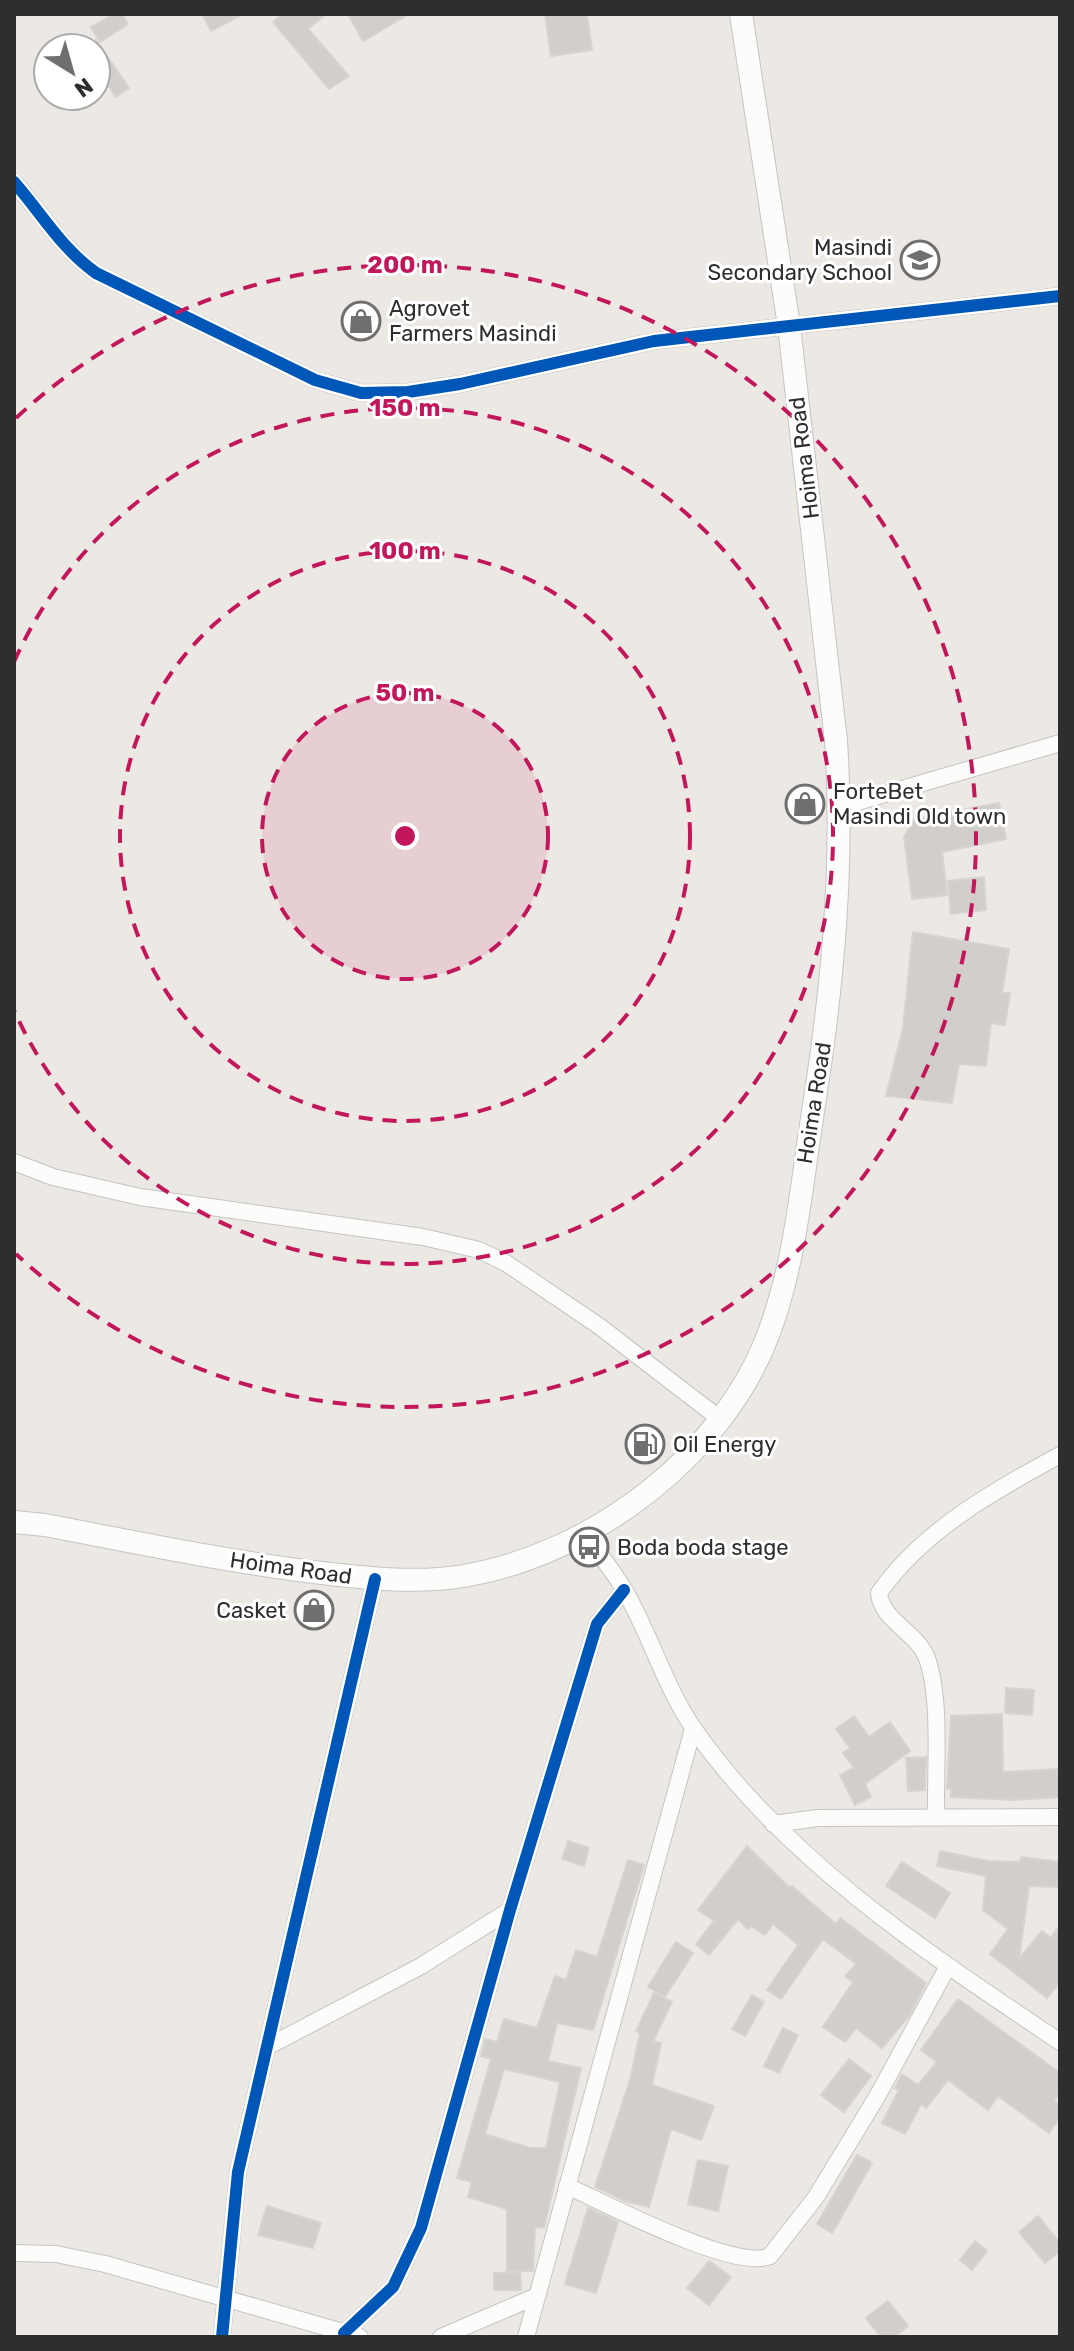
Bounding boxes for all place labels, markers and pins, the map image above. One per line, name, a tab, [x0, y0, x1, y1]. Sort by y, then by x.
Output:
place label: Masindi Secondary School	[708, 234, 892, 286]
school or university icon: Masindi Secondary School	[899, 239, 941, 281]
place label: Agrovet Farmers Masindi	[389, 295, 556, 347]
shop icon: Agrovet Farmers Masindi	[340, 300, 382, 342]
place label: ForteBet Masindi Old town	[833, 778, 1006, 830]
shop icon: ForteBet Masindi Old town	[784, 783, 826, 825]
centre of rings	[391, 822, 419, 850]
fuel station icon: Oil Energy	[624, 1423, 666, 1465]
place label: Oil Energy	[673, 1431, 776, 1458]
bus stop icon: Boda boda stage	[568, 1526, 610, 1568]
place label: Boda boda stage	[617, 1534, 789, 1561]
shop icon: Casket	[293, 1589, 335, 1631]
place label: Casket	[216, 1597, 286, 1624]

